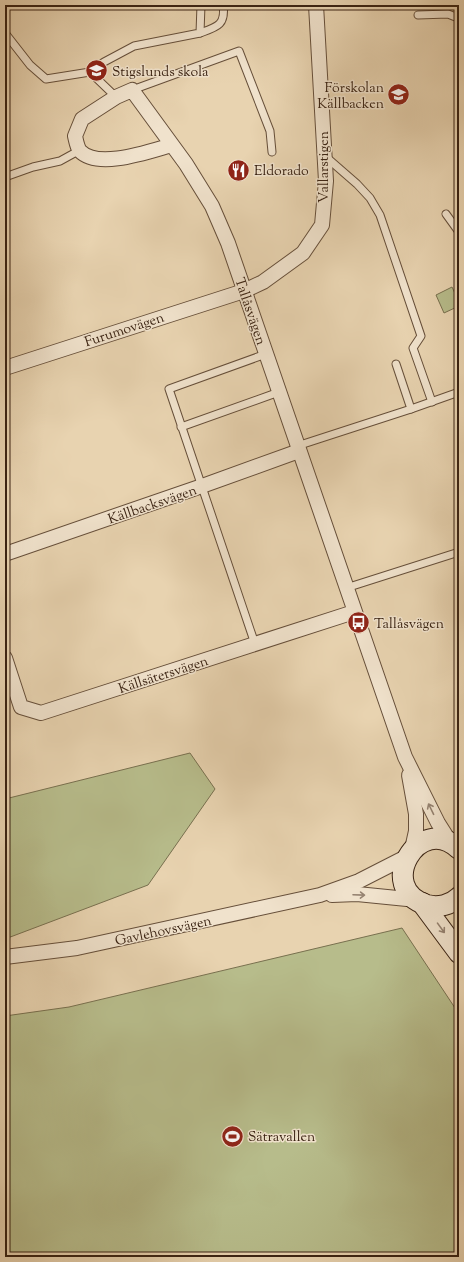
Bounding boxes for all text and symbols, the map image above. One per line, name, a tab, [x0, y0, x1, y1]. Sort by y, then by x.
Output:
school or university icon: Stigslunds skola	[83, 58, 109, 84]
place label: Stigslunds skola	[112, 63, 209, 83]
place label: Förskolan Källbacken	[317, 79, 384, 115]
school or university icon: Förskolan Källbacken	[386, 82, 412, 108]
street label: Vallarstigen	[315, 131, 335, 203]
restaurant icon: Eldorado	[225, 157, 251, 183]
place label: Eldorado	[254, 162, 309, 182]
street label: Tallåsvägen	[228, 275, 270, 348]
street label: Furumovägen	[82, 309, 167, 353]
street label: Källbacksvägen	[105, 481, 200, 530]
bus stop icon: Tallåsvägen	[345, 610, 371, 636]
place label: Tallåsvägen	[374, 615, 444, 635]
street label: Källsätersvägen	[116, 652, 211, 700]
one-way arrow	[427, 803, 434, 815]
one-way arrow	[352, 891, 365, 898]
street label: Gavlehovsvägen	[113, 912, 214, 952]
one-way arrow	[436, 922, 445, 933]
sports icon: Sätravallen	[219, 1123, 245, 1149]
place label: Sätravallen	[248, 1128, 315, 1148]

